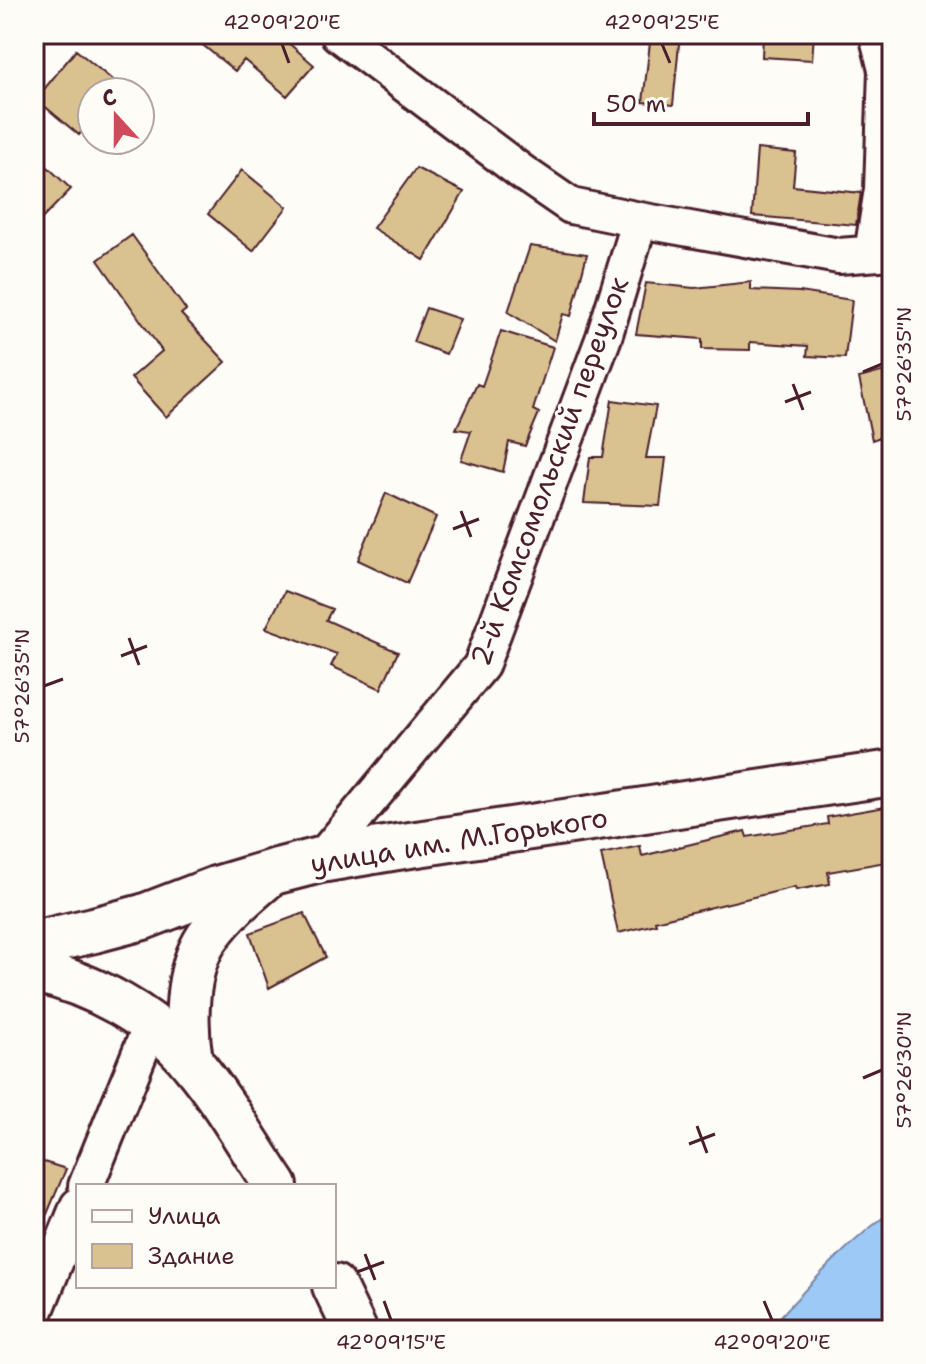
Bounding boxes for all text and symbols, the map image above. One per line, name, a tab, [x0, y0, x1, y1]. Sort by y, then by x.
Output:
text: 42°09'20"E	[224, 9, 340, 35]
text: 42°09'25"E	[604, 9, 720, 35]
north arrow	[76, 76, 156, 156]
scale bar	[594, 76, 808, 126]
text: С	[98, 82, 121, 114]
text: 50 m	[606, 88, 666, 120]
street label: 2-й Комсомольский переулок	[461, 271, 637, 671]
text: 57°26'35"N	[891, 307, 917, 421]
text: 57°26'35"N	[9, 629, 35, 743]
street label: улица им. М.Горького	[307, 798, 611, 882]
text: 57°26'30"N	[891, 1011, 917, 1129]
legend	[76, 1184, 336, 1288]
text: Улица	[148, 1200, 221, 1232]
text: Здание	[148, 1240, 235, 1272]
text: 42°09'15"E	[336, 1329, 446, 1355]
text: 42°09'20"E	[714, 1329, 830, 1355]

